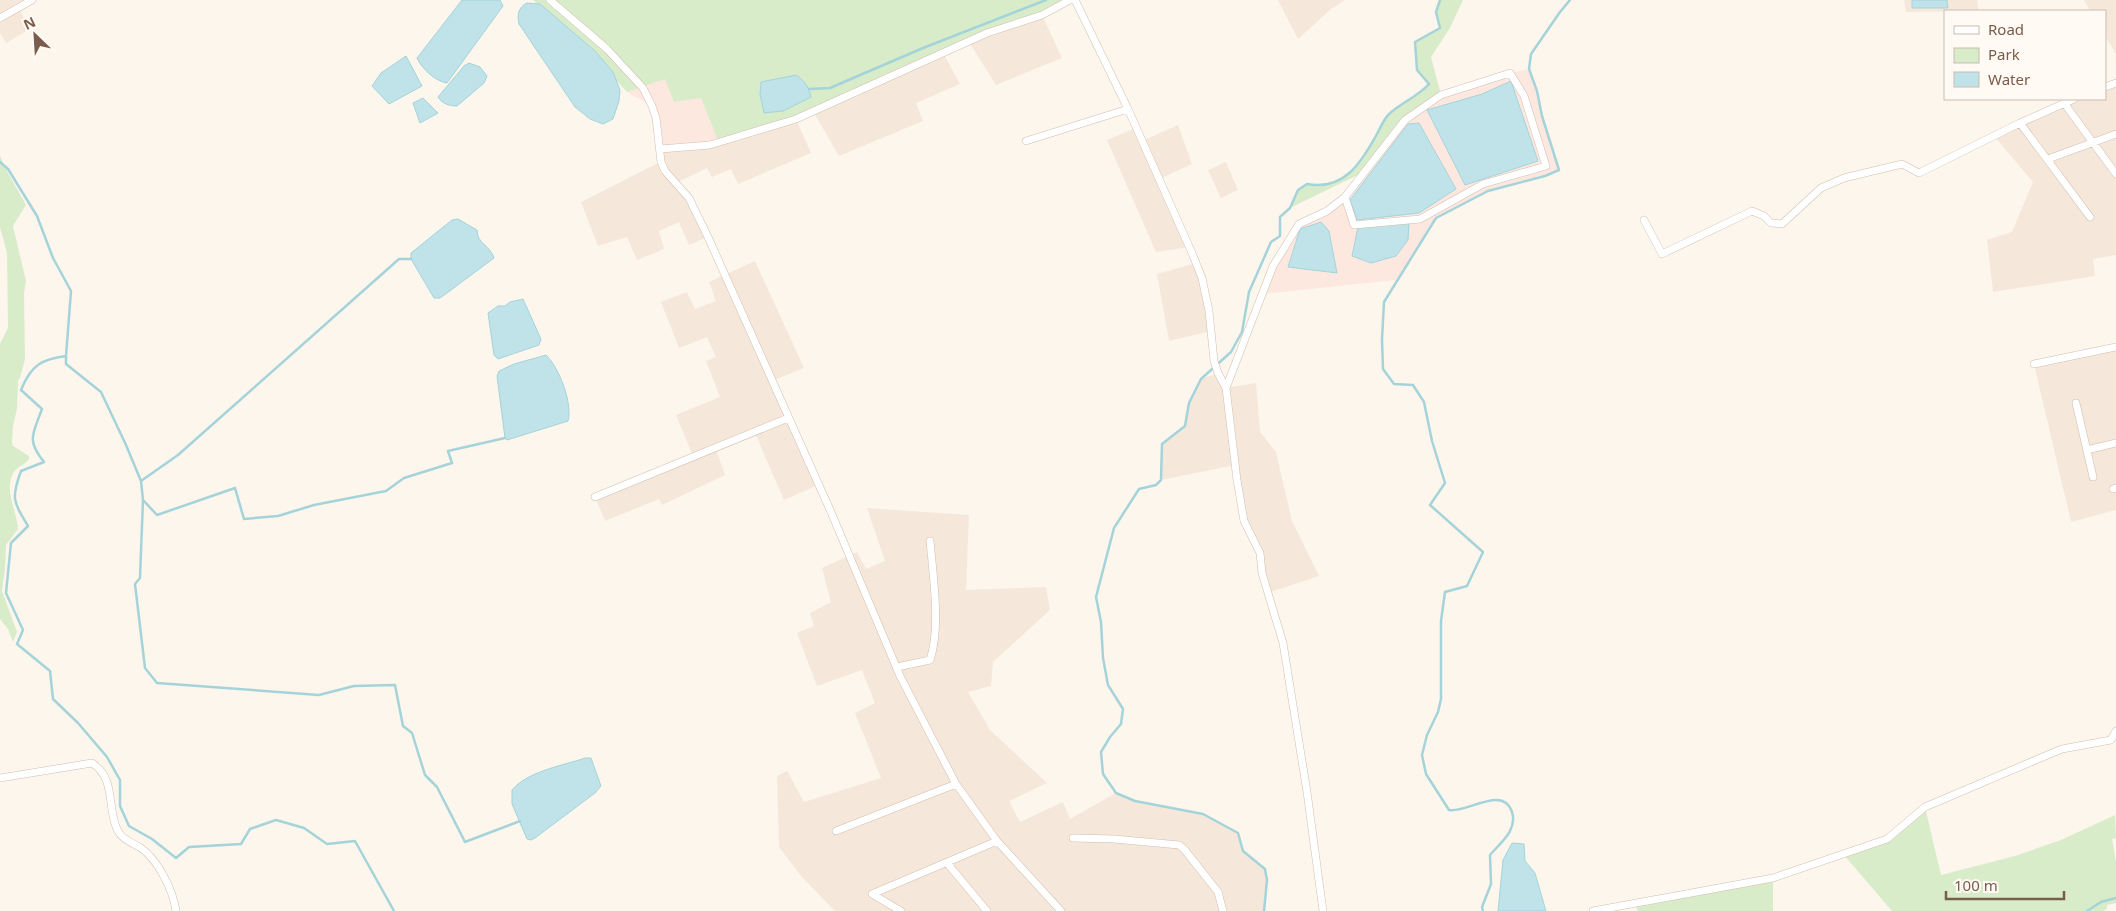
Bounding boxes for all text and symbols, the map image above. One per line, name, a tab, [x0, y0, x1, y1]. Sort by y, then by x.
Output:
north arrow	[10, 10, 60, 60]
legend	[1944, 10, 2106, 100]
text: N	[20, 12, 38, 34]
text: Road	[1988, 19, 2024, 39]
text: Park	[1988, 44, 2020, 64]
text: Water	[1988, 69, 2030, 89]
scale bar	[1946, 868, 2064, 900]
text: 100 m	[1954, 875, 1998, 895]

